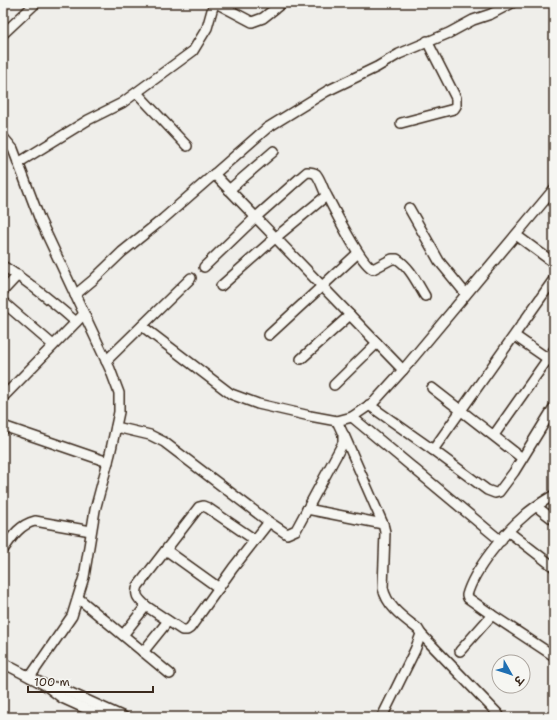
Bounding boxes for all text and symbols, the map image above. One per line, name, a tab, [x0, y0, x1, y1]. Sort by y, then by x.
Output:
north arrow	[491, 654, 531, 694]
scale bar	[28, 668, 153, 694]
text: उ	[509, 672, 527, 689]
text: 100 m	[34, 674, 70, 690]

